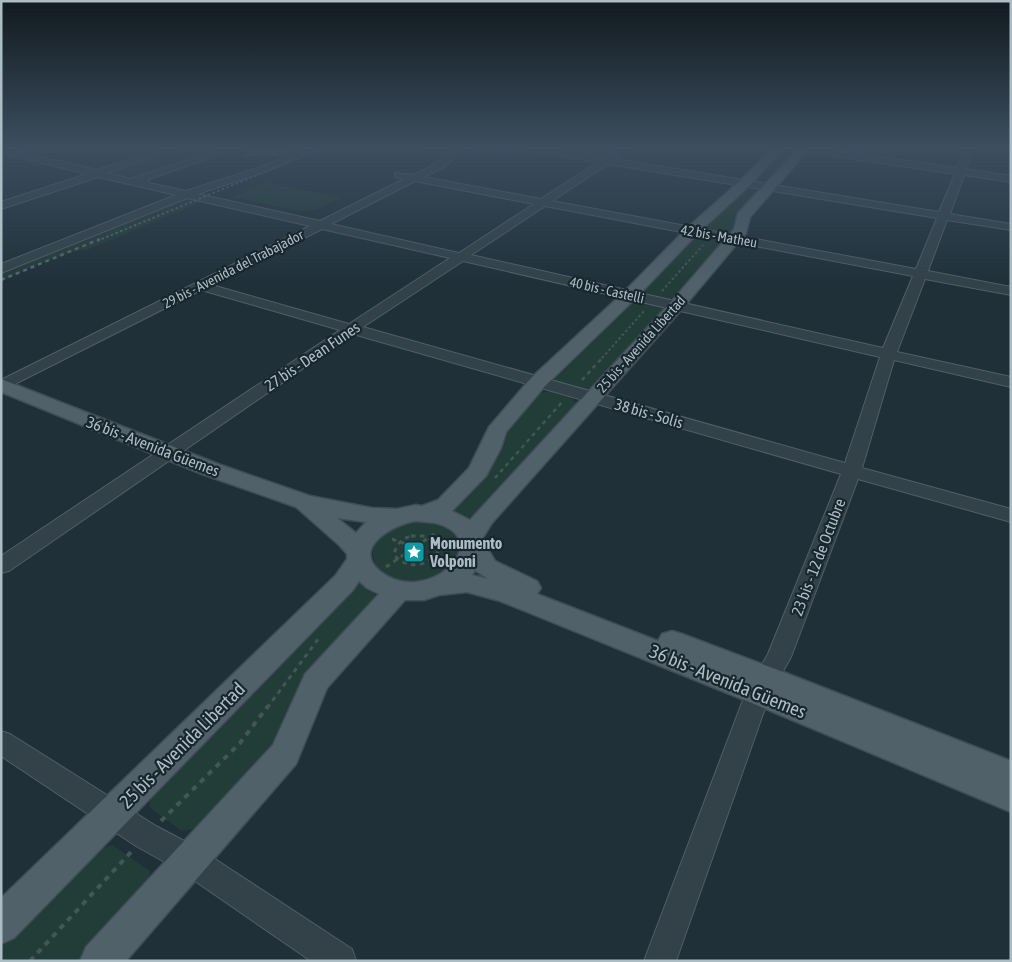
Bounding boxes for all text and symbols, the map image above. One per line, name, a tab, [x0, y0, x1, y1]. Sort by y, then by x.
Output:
street label: 42 bis - Matheu	[680, 221, 758, 251]
street label: 29 bis - Avenida del Trabajador	[160, 226, 307, 311]
street label: 40 bis - Castelli	[568, 274, 646, 306]
street label: 25 bis - Avenida Libertad	[594, 293, 688, 395]
street label: 27 bis - Dean Funes	[261, 317, 363, 394]
street label: 38 bis - Solís	[613, 395, 686, 431]
street label: 36 bis - Avenida Güemes	[84, 412, 222, 480]
street label: 23 bis - 12 de Octubre	[787, 496, 849, 618]
place label: Monumento Volponi	[429, 534, 503, 570]
place icon: Monumento Volponi	[402, 540, 426, 564]
street label: 36 bis - Avenida Güemes	[646, 640, 810, 723]
street label: 25 bis - Avenida Libertad	[115, 678, 249, 812]

